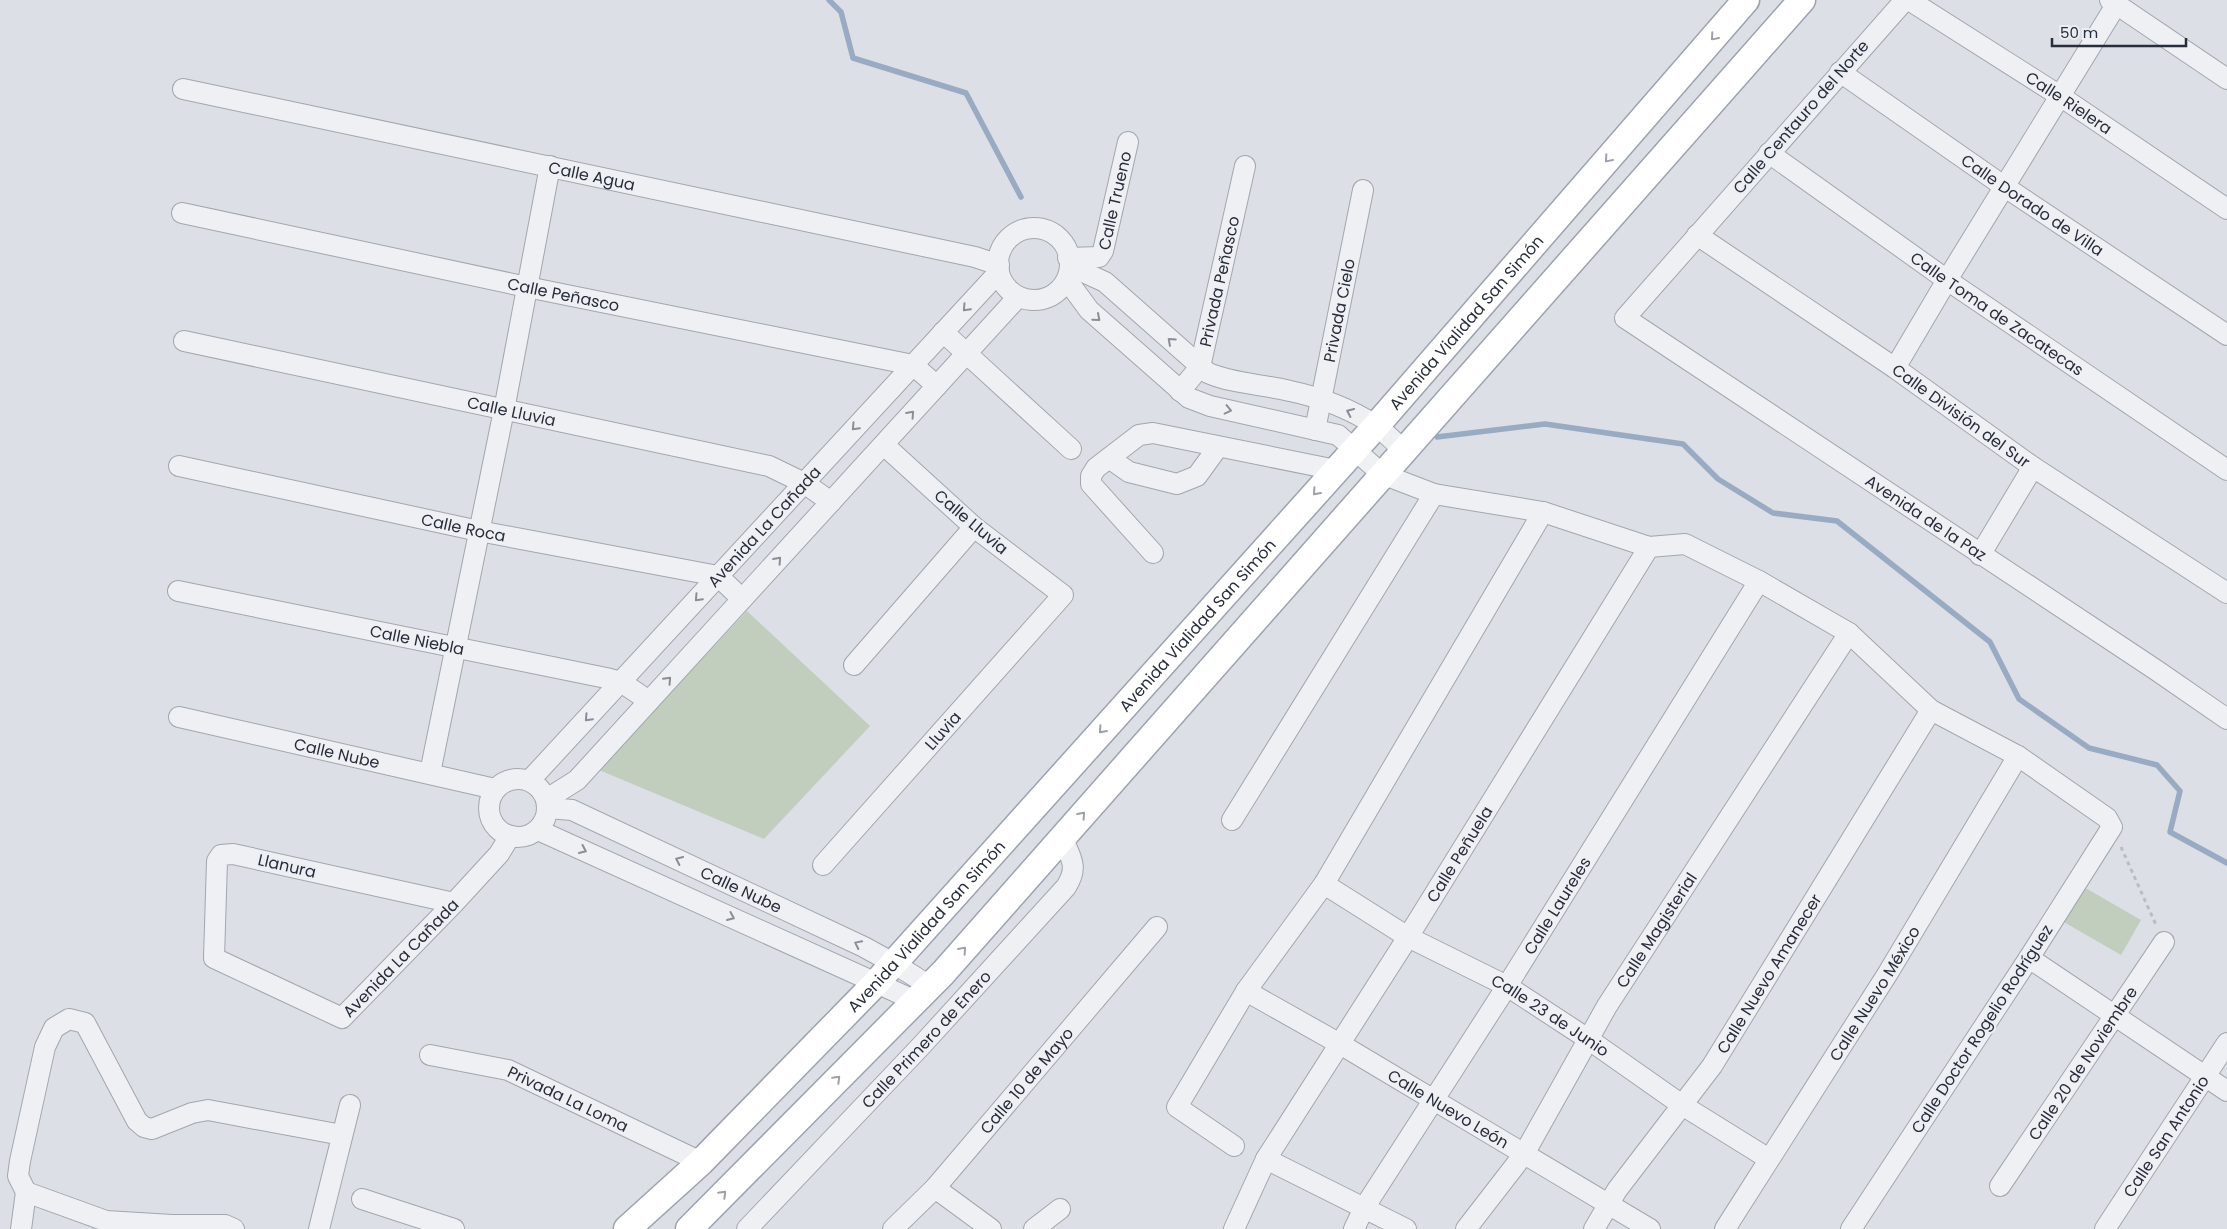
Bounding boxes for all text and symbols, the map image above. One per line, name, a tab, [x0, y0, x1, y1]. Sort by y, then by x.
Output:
scale bar	[2052, 15, 2186, 47]
text: 50 m	[2060, 22, 2098, 43]
one-way arrow	[1711, 31, 1720, 40]
street label: Calle Centauro del Norte	[1728, 35, 1874, 199]
street label: Calle Rielera	[2021, 66, 2117, 140]
street label: Calle Dorado de Villa	[1957, 148, 2108, 261]
street label: Calle Trueno	[1092, 149, 1137, 252]
one-way arrow	[1604, 154, 1613, 163]
street label: Calle Agua	[546, 155, 637, 196]
street label: Privada Peñasco	[1193, 214, 1245, 349]
street label: Avenida Vialidad San Simón	[1384, 230, 1549, 415]
street label: Calle Toma de Zacatecas	[1906, 246, 2088, 381]
street label: Privada Cielo	[1317, 256, 1361, 364]
street label: Calle Peñasco	[505, 272, 621, 317]
one-way arrow	[963, 302, 972, 311]
one-way arrow	[1092, 312, 1101, 321]
one-way arrow	[1168, 338, 1177, 347]
street label: Calle División del Sur	[1887, 358, 2035, 473]
street label: Calle Lluvia	[465, 390, 558, 432]
one-way arrow	[1223, 405, 1232, 415]
one-way arrow	[1346, 408, 1355, 419]
one-way arrow	[905, 411, 914, 420]
one-way arrow	[852, 422, 861, 431]
street label: Avenida La Cañada	[702, 461, 826, 592]
street label: Avenida de la Paz	[1861, 469, 1991, 566]
street label: Calle Lluvia	[929, 484, 1013, 560]
one-way arrow	[1313, 487, 1322, 496]
street label: Calle Roca	[419, 507, 508, 547]
street label: Avenida Vialidad San Simón	[1113, 534, 1281, 717]
one-way arrow	[772, 557, 781, 566]
one-way arrow	[695, 593, 704, 602]
street label: Calle Niebla	[368, 619, 466, 660]
one-way arrow	[662, 677, 671, 686]
street label: Lluvia	[919, 706, 966, 755]
one-way arrow	[585, 712, 594, 721]
one-way arrow	[1099, 725, 1108, 734]
street label: Calle Nube	[292, 732, 382, 774]
street label: Calle Peñuela	[1421, 801, 1498, 907]
one-way arrow	[1076, 811, 1085, 820]
street label: Avenida Vialidad San Simón	[842, 835, 1010, 1017]
one-way arrow	[578, 844, 587, 854]
street label: Llanura	[256, 848, 318, 884]
street label: Calle Laureles	[1518, 852, 1596, 959]
one-way arrow	[675, 856, 684, 866]
street label: Calle Nube	[697, 860, 786, 918]
street label: Calle Magisterial	[1610, 868, 1702, 992]
street label: Calle Nuevo Amanecer	[1711, 889, 1827, 1058]
street label: Avenida La Cañada	[337, 893, 464, 1022]
one-way arrow	[726, 911, 735, 921]
street label: Calle Doctor Rogelio Rodríguez	[1906, 920, 2058, 1138]
street label: Calle Nuevo México	[1823, 921, 1925, 1065]
one-way arrow	[854, 940, 863, 950]
one-way arrow	[957, 947, 966, 956]
street label: Calle Primero de Enero	[856, 965, 996, 1113]
street label: Calle 23 de Junio	[1488, 969, 1614, 1062]
street label: Calle 20 de Noviembre	[2022, 981, 2143, 1145]
street label: Calle 10 de Mayo	[974, 1022, 1079, 1139]
street label: Privada La Loma	[504, 1060, 632, 1137]
street label: Calle Nuevo León	[1383, 1063, 1513, 1154]
street label: Calle San Antonio	[2117, 1071, 2214, 1202]
one-way arrow	[832, 1076, 841, 1085]
one-way arrow	[717, 1191, 726, 1200]

